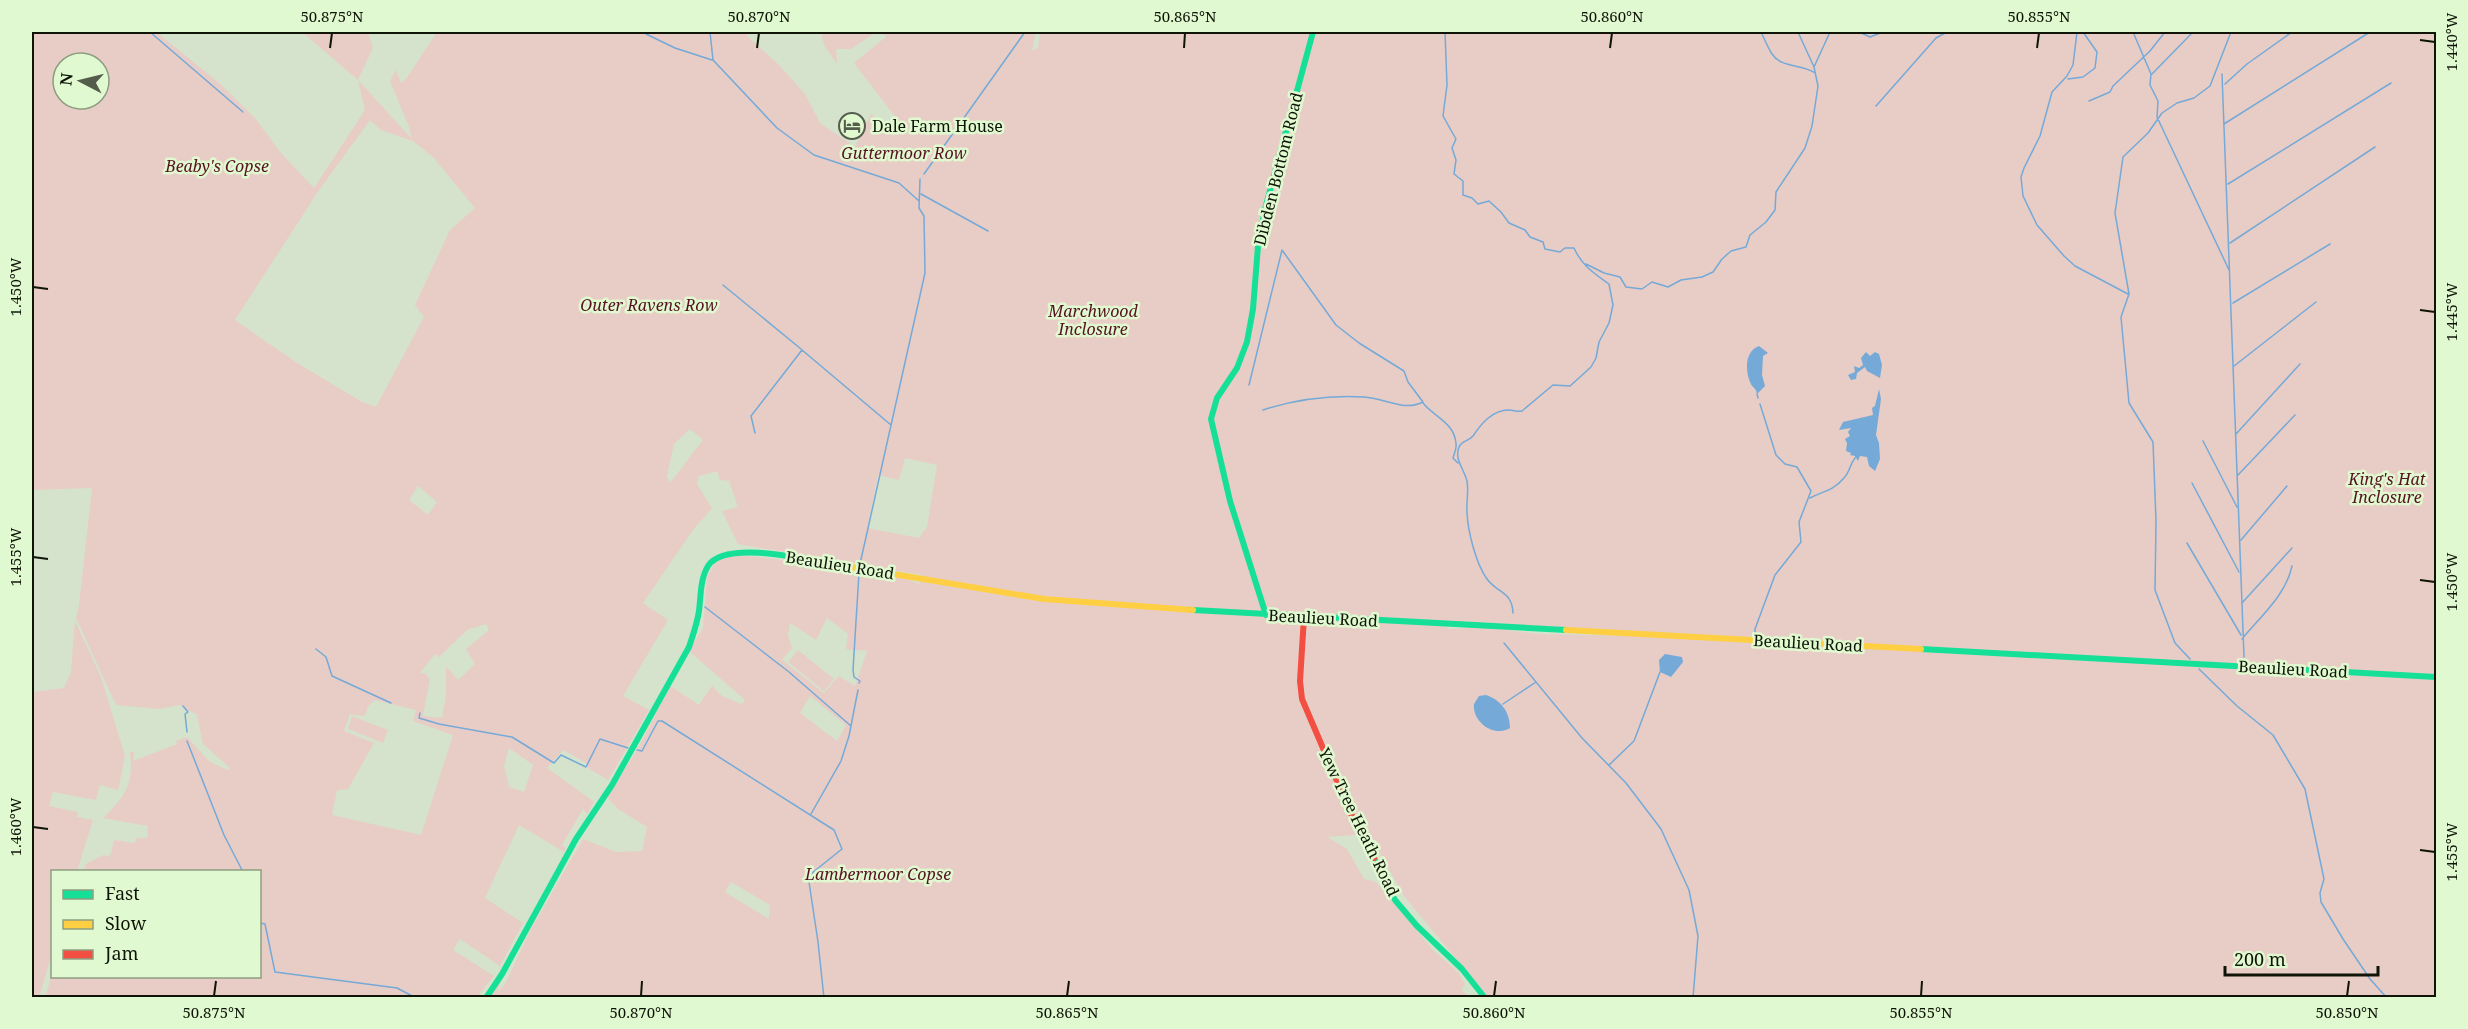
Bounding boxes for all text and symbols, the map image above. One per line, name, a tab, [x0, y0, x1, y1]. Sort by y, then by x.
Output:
text: 50.875°N	[300, 6, 364, 26]
text: 50.870°N	[727, 6, 791, 26]
text: 50.865°N	[1153, 6, 1217, 26]
text: 50.860°N	[1580, 6, 1644, 26]
text: 50.855°N	[2007, 6, 2071, 26]
text: 1.440°W	[2441, 12, 2461, 72]
north arrow	[51, 51, 111, 111]
text: N	[54, 71, 78, 87]
street label: Dibden Bottom Road	[1248, 90, 1308, 248]
hotel icon: Dale Farm House	[837, 111, 867, 141]
place label: Dale Farm House	[872, 115, 1003, 137]
park label: Guttermoor Row	[841, 142, 967, 164]
park label: Beaby's Copse	[164, 155, 269, 177]
text: 1.450°W	[5, 257, 25, 317]
text: 1.445°W	[2441, 282, 2461, 342]
park label: Outer Ravens Row	[580, 294, 718, 316]
park label: Marchwood Inclosure	[1047, 300, 1139, 340]
park label: King's Hat Inclosure	[2347, 468, 2426, 508]
text: 1.455°W	[5, 527, 25, 587]
street label: Beaulieu Road	[784, 546, 896, 584]
text: 1.450°W	[2441, 552, 2461, 612]
street label: Beaulieu Road	[1268, 604, 1379, 632]
street label: Beaulieu Road	[1753, 629, 1864, 657]
street label: Beaulieu Road	[2238, 655, 2349, 683]
street label: Yew Tree Heath Road	[1313, 743, 1405, 900]
text: 1.460°W	[5, 797, 25, 857]
text: 1.455°W	[2441, 822, 2461, 882]
park label: Lambermoor Copse	[804, 863, 951, 885]
legend	[51, 870, 261, 978]
text: Fast	[105, 881, 140, 905]
text: Slow	[105, 911, 147, 935]
scale bar	[2225, 939, 2378, 977]
text: Jam	[104, 941, 139, 965]
text: 200 m	[2234, 947, 2286, 971]
text: 50.875°N	[182, 1002, 246, 1022]
text: 50.870°N	[609, 1002, 673, 1022]
text: 50.865°N	[1035, 1002, 1099, 1022]
text: 50.860°N	[1462, 1002, 1526, 1022]
text: 50.855°N	[1889, 1002, 1953, 1022]
text: 50.850°N	[2315, 1002, 2379, 1022]

